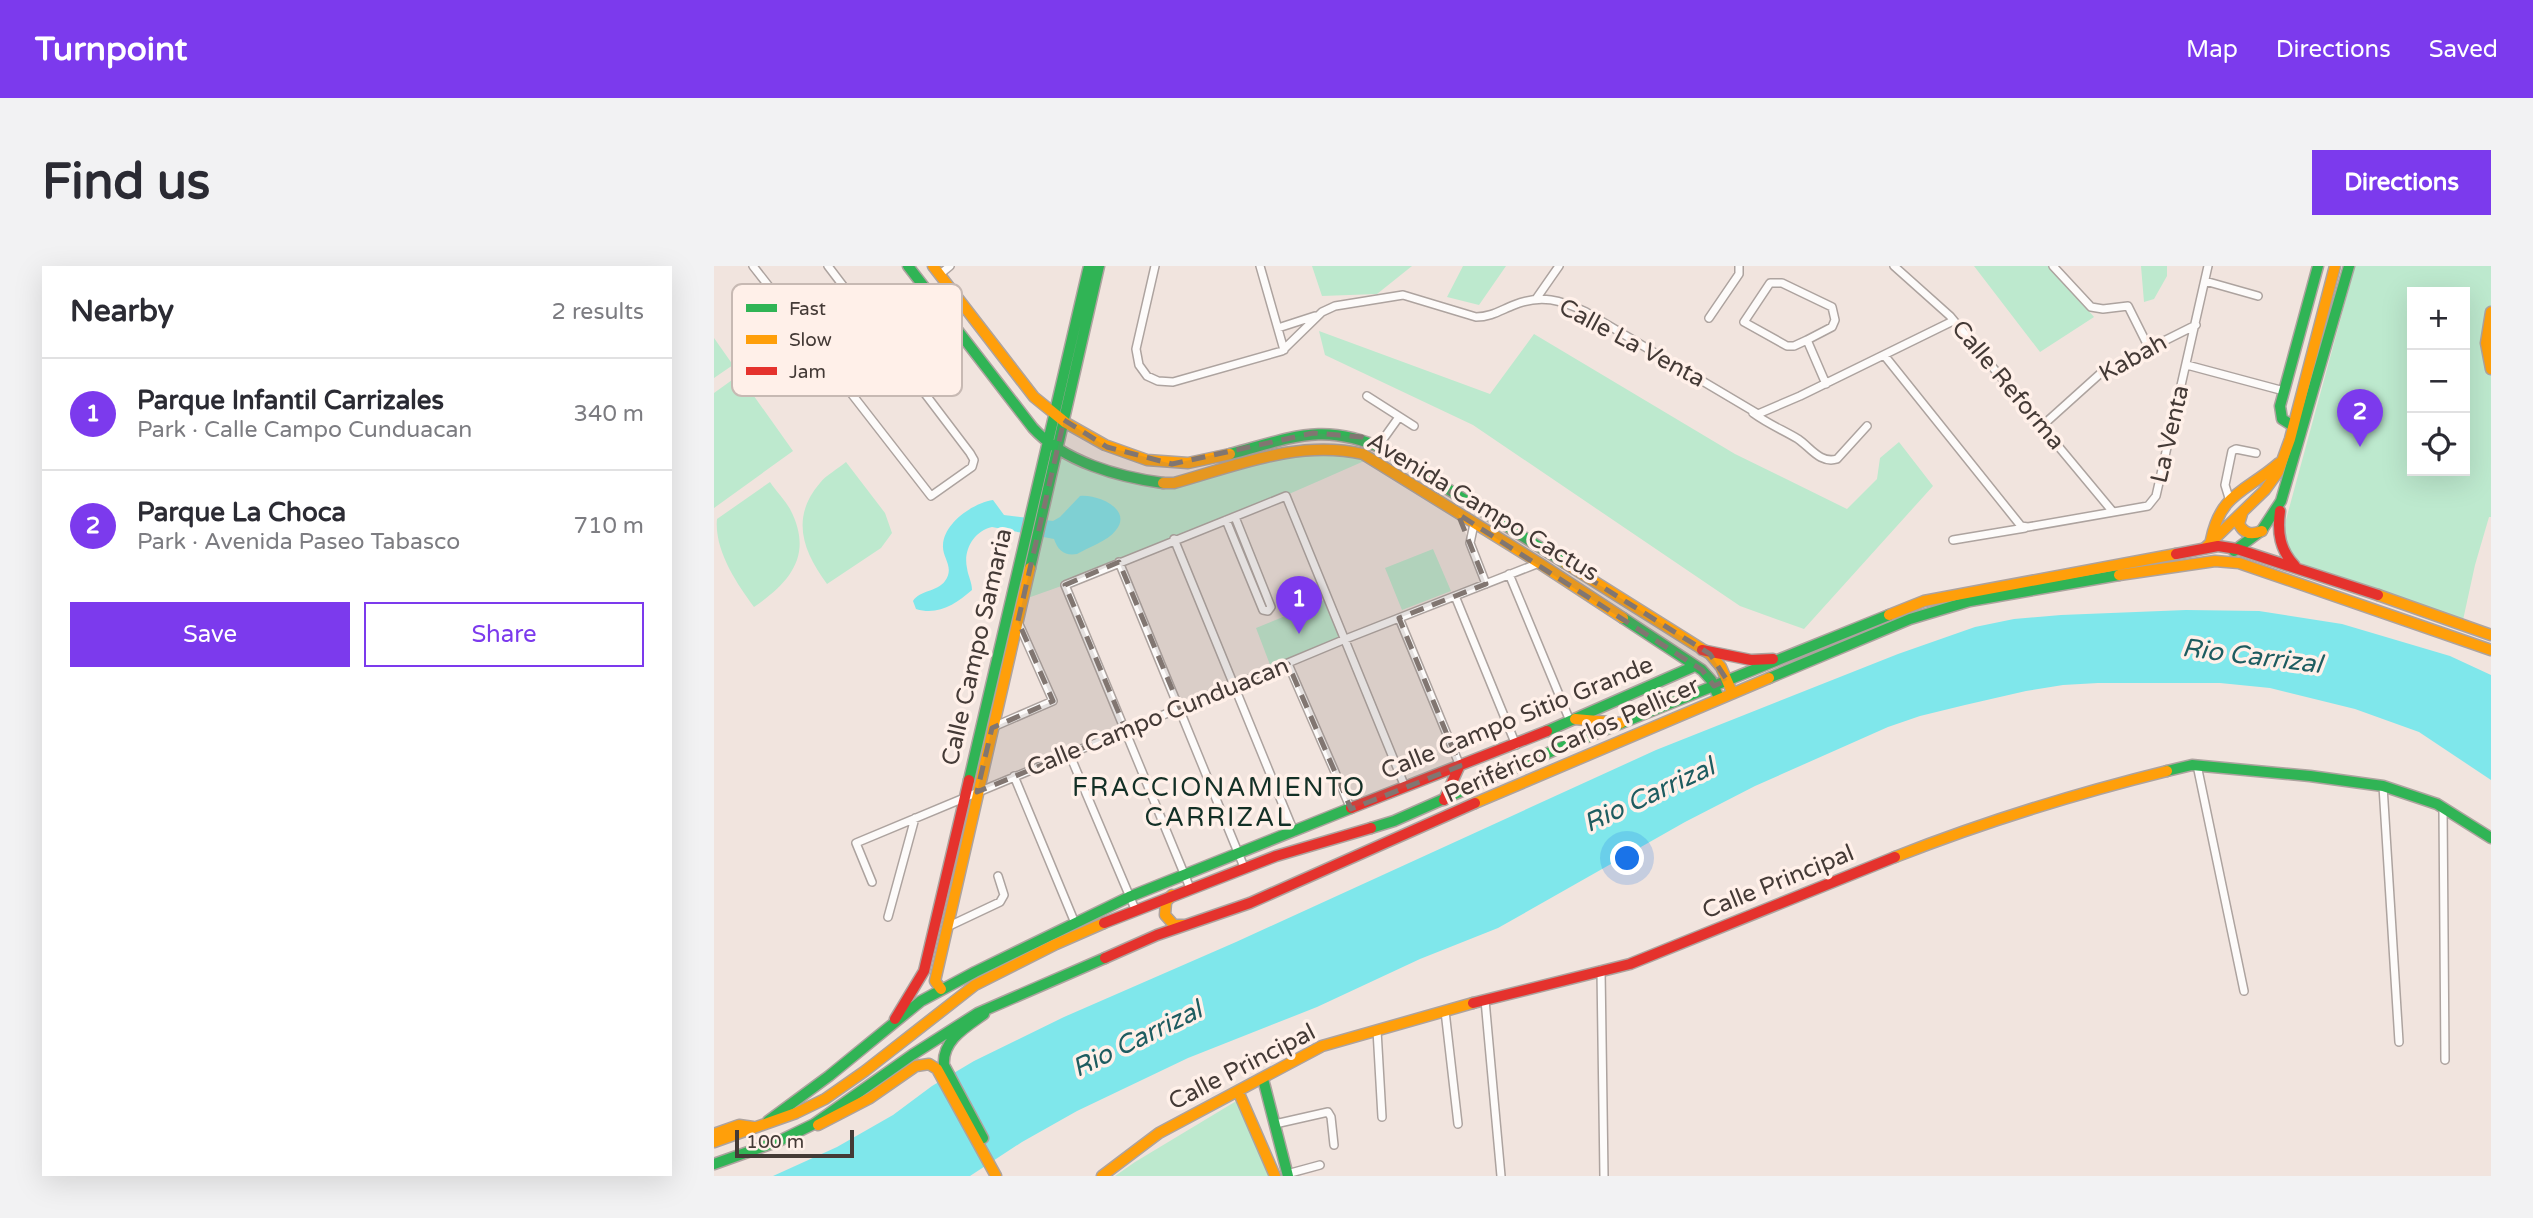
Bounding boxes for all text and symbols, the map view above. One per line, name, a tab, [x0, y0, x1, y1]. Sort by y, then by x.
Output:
text: Turnpoint	[35, 30, 187, 69]
text: Map	[2186, 35, 2238, 64]
text: Directions	[2276, 35, 2391, 64]
text: Saved	[2429, 35, 2498, 64]
button: Directions	[2312, 150, 2491, 215]
text: Find us	[42, 153, 210, 212]
legend	[732, 284, 962, 396]
map controls	[2407, 287, 2470, 476]
button: +	[2407, 287, 2470, 350]
street label: Calle La Venta	[1554, 292, 1710, 394]
text: Nearby	[70, 293, 174, 330]
text: 2 results	[551, 298, 644, 326]
text: Fast	[789, 298, 826, 320]
street label: Calle Reforma	[1945, 314, 2071, 456]
street label: Kabah	[2094, 328, 2172, 388]
text: Slow	[789, 329, 832, 351]
button: −	[2407, 350, 2470, 413]
text: Jam	[789, 361, 826, 383]
street label: La Venta	[2145, 382, 2195, 486]
text: Parque Infantil Carrizales	[137, 385, 444, 416]
pin: 2	[2337, 389, 2383, 447]
text: 1	[86, 400, 100, 428]
text: 340 m	[574, 400, 644, 428]
button: locate	[2407, 413, 2470, 476]
text: Park · Calle Campo Cunduacan	[137, 416, 472, 444]
street label: Avenida Campo Cactus	[1362, 426, 1604, 588]
text: Parque La Choca	[137, 497, 346, 528]
text: 2	[86, 512, 100, 540]
text: 710 m	[574, 512, 644, 540]
street label: Calle Campo Samaria	[936, 526, 1018, 768]
text: Park · Avenida Paseo Tabasco	[137, 528, 460, 556]
pin: 1	[1276, 576, 1322, 634]
button: Save	[70, 602, 350, 667]
button: Share	[364, 602, 644, 667]
water label: Rio Carrizal	[2180, 632, 2327, 680]
street label: Calle Campo Sitio Grande	[1377, 650, 1657, 786]
street label: Calle Campo Cunduacan	[1023, 651, 1293, 783]
street label: Periférico Carlos Pellicer	[1440, 670, 1705, 809]
water label: Rio Carrizal	[1579, 750, 1722, 839]
district label: FRACCIONAMIENTO CARRIZAL	[1072, 772, 1366, 833]
street label: Calle Principal	[1698, 838, 1858, 926]
your location	[1610, 841, 1644, 875]
water label: Rio Carrizal	[1067, 993, 1210, 1084]
street label: Calle Principal	[1164, 1018, 1320, 1116]
scale bar	[735, 1127, 854, 1159]
text: 100 m	[746, 1131, 804, 1153]

